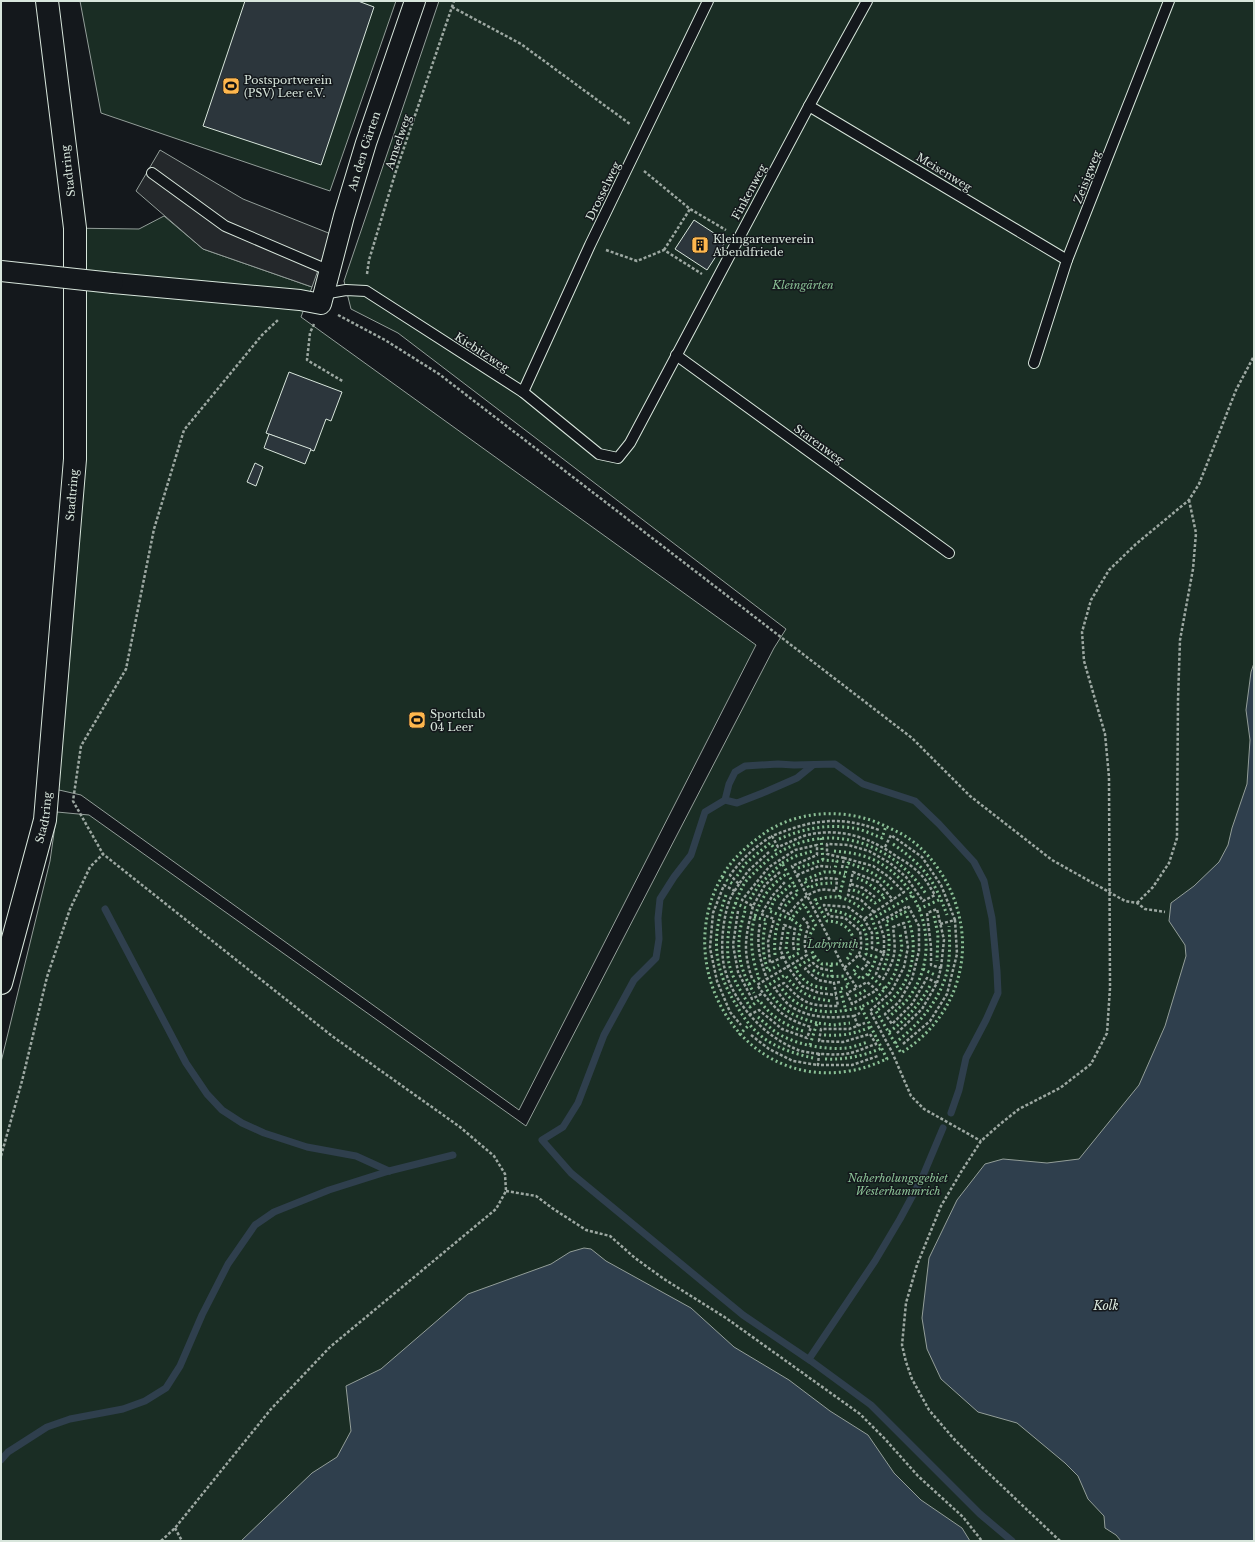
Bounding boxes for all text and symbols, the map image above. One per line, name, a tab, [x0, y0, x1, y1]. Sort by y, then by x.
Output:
place label: Postsportverein (PSV) Leer e.V.	[244, 73, 333, 100]
sports icon: Postsportverein (PSV) Leer e.V.	[221, 76, 241, 96]
street label: An den Gärten	[345, 109, 384, 194]
street label: Amselweg	[382, 112, 414, 172]
street label: Stadtring	[58, 144, 78, 198]
street label: Zeisigweg	[1070, 148, 1104, 206]
street label: Meisenweg	[914, 150, 975, 194]
street label: Drosselweg	[583, 159, 623, 223]
street label: Finkenweg	[729, 162, 770, 222]
place label: Kleingartenverein Abendfriede	[712, 232, 814, 259]
building icon: Kleingartenverein Abendfriede	[690, 235, 710, 255]
park label: Kleingärten	[771, 278, 834, 292]
street label: Kiebitzweg	[452, 329, 512, 375]
street label: Starenweg	[791, 421, 847, 467]
street label: Stadtring	[63, 468, 81, 522]
place label: Sportclub 04 Leer	[430, 707, 485, 734]
sports icon: Sportclub 04 Leer	[407, 710, 427, 730]
street label: Stadtring	[32, 791, 54, 845]
park label: Labyrinth	[806, 937, 859, 951]
park label: Naherholungsgebiet Westerhammrich	[847, 1171, 948, 1198]
water label: Kolk	[1092, 1298, 1119, 1313]

